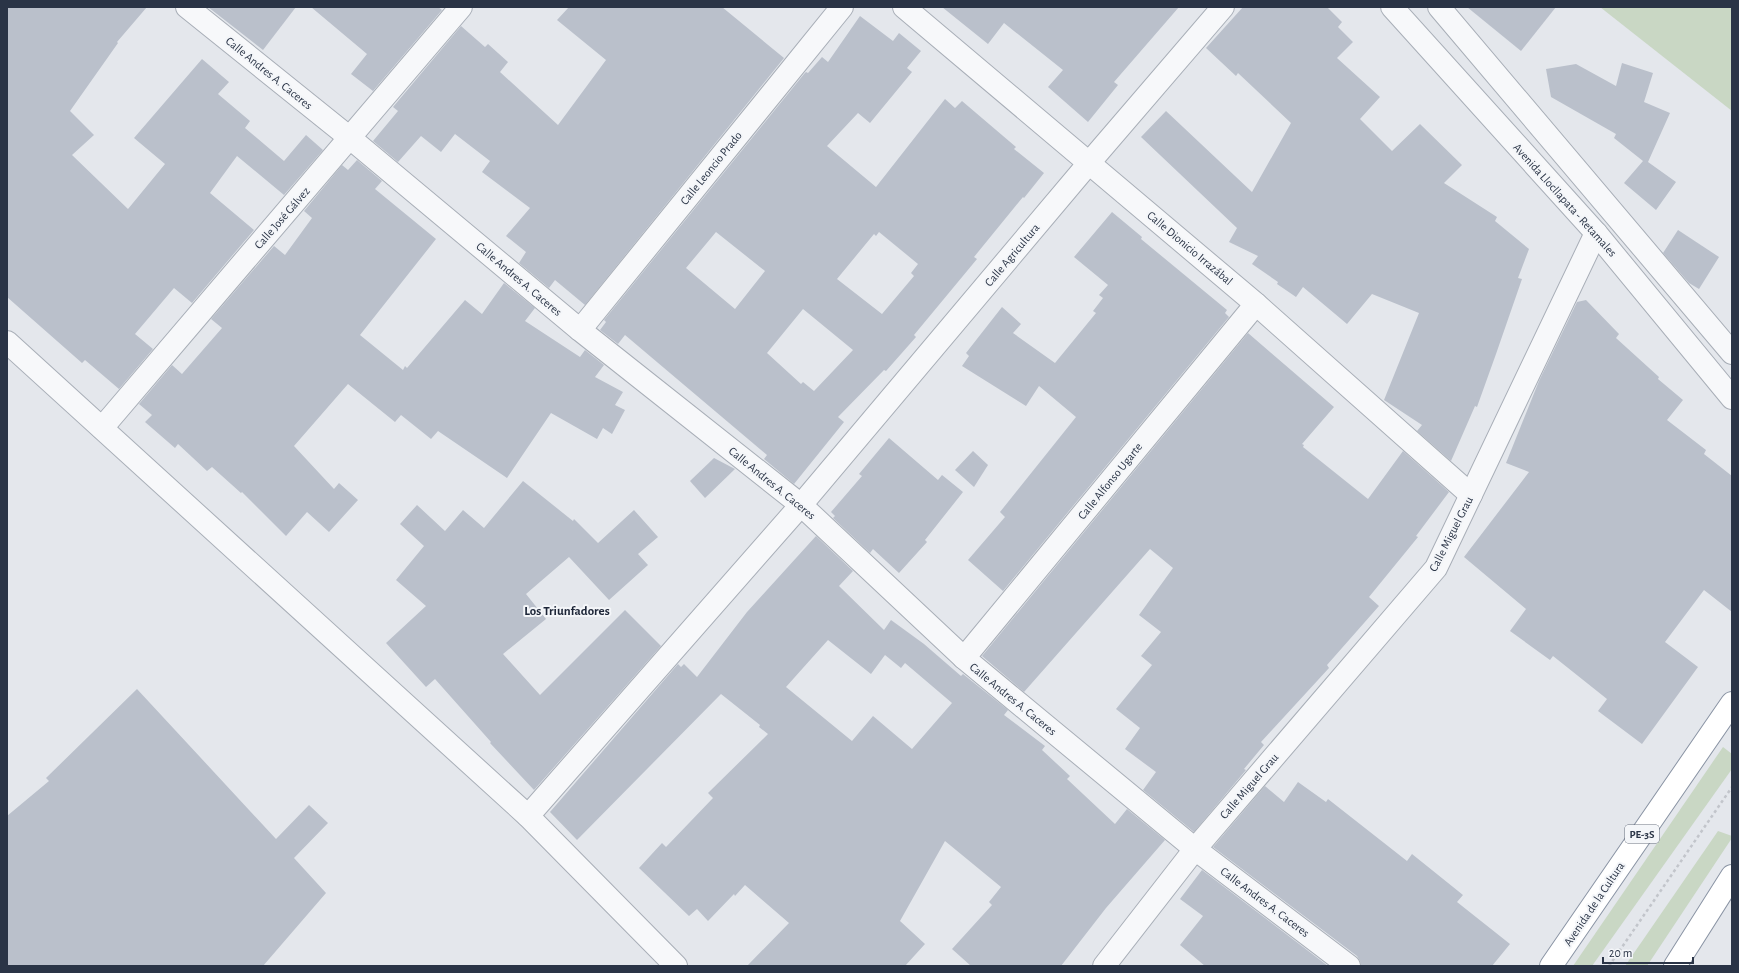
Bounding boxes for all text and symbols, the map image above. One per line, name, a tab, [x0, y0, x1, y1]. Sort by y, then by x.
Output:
street label: Calle Andres A. Caceres	[223, 34, 315, 112]
street label: Calle Leoncio Prado	[678, 129, 744, 207]
street label: Avenida Llocllapata - Retamales	[1511, 141, 1619, 259]
street label: Calle José Gálvez	[252, 185, 312, 251]
street label: Calle Dionicio Irrazábal	[1145, 209, 1235, 287]
street label: Calle Agricultura	[982, 221, 1042, 289]
street label: Calle Andres A. Caceres	[474, 240, 564, 318]
street label: Calle Alfonso Ugarte	[1076, 440, 1144, 522]
street label: Calle Andres A. Caceres	[726, 444, 818, 522]
street label: Calle Miguel Grau	[1427, 495, 1475, 573]
district label: Los Triunfadores	[524, 605, 610, 618]
street label: Calle Andres A. Caceres	[967, 660, 1059, 738]
street label: Calle Miguel Grau	[1217, 751, 1281, 821]
road number: PE-3S	[1625, 825, 1659, 843]
street label: Avenida de la Cultura	[1561, 859, 1627, 948]
street label: Calle Andres A. Caceres	[1218, 865, 1312, 939]
scale bar	[1603, 939, 1693, 965]
text: 20 m	[1609, 947, 1632, 959]

